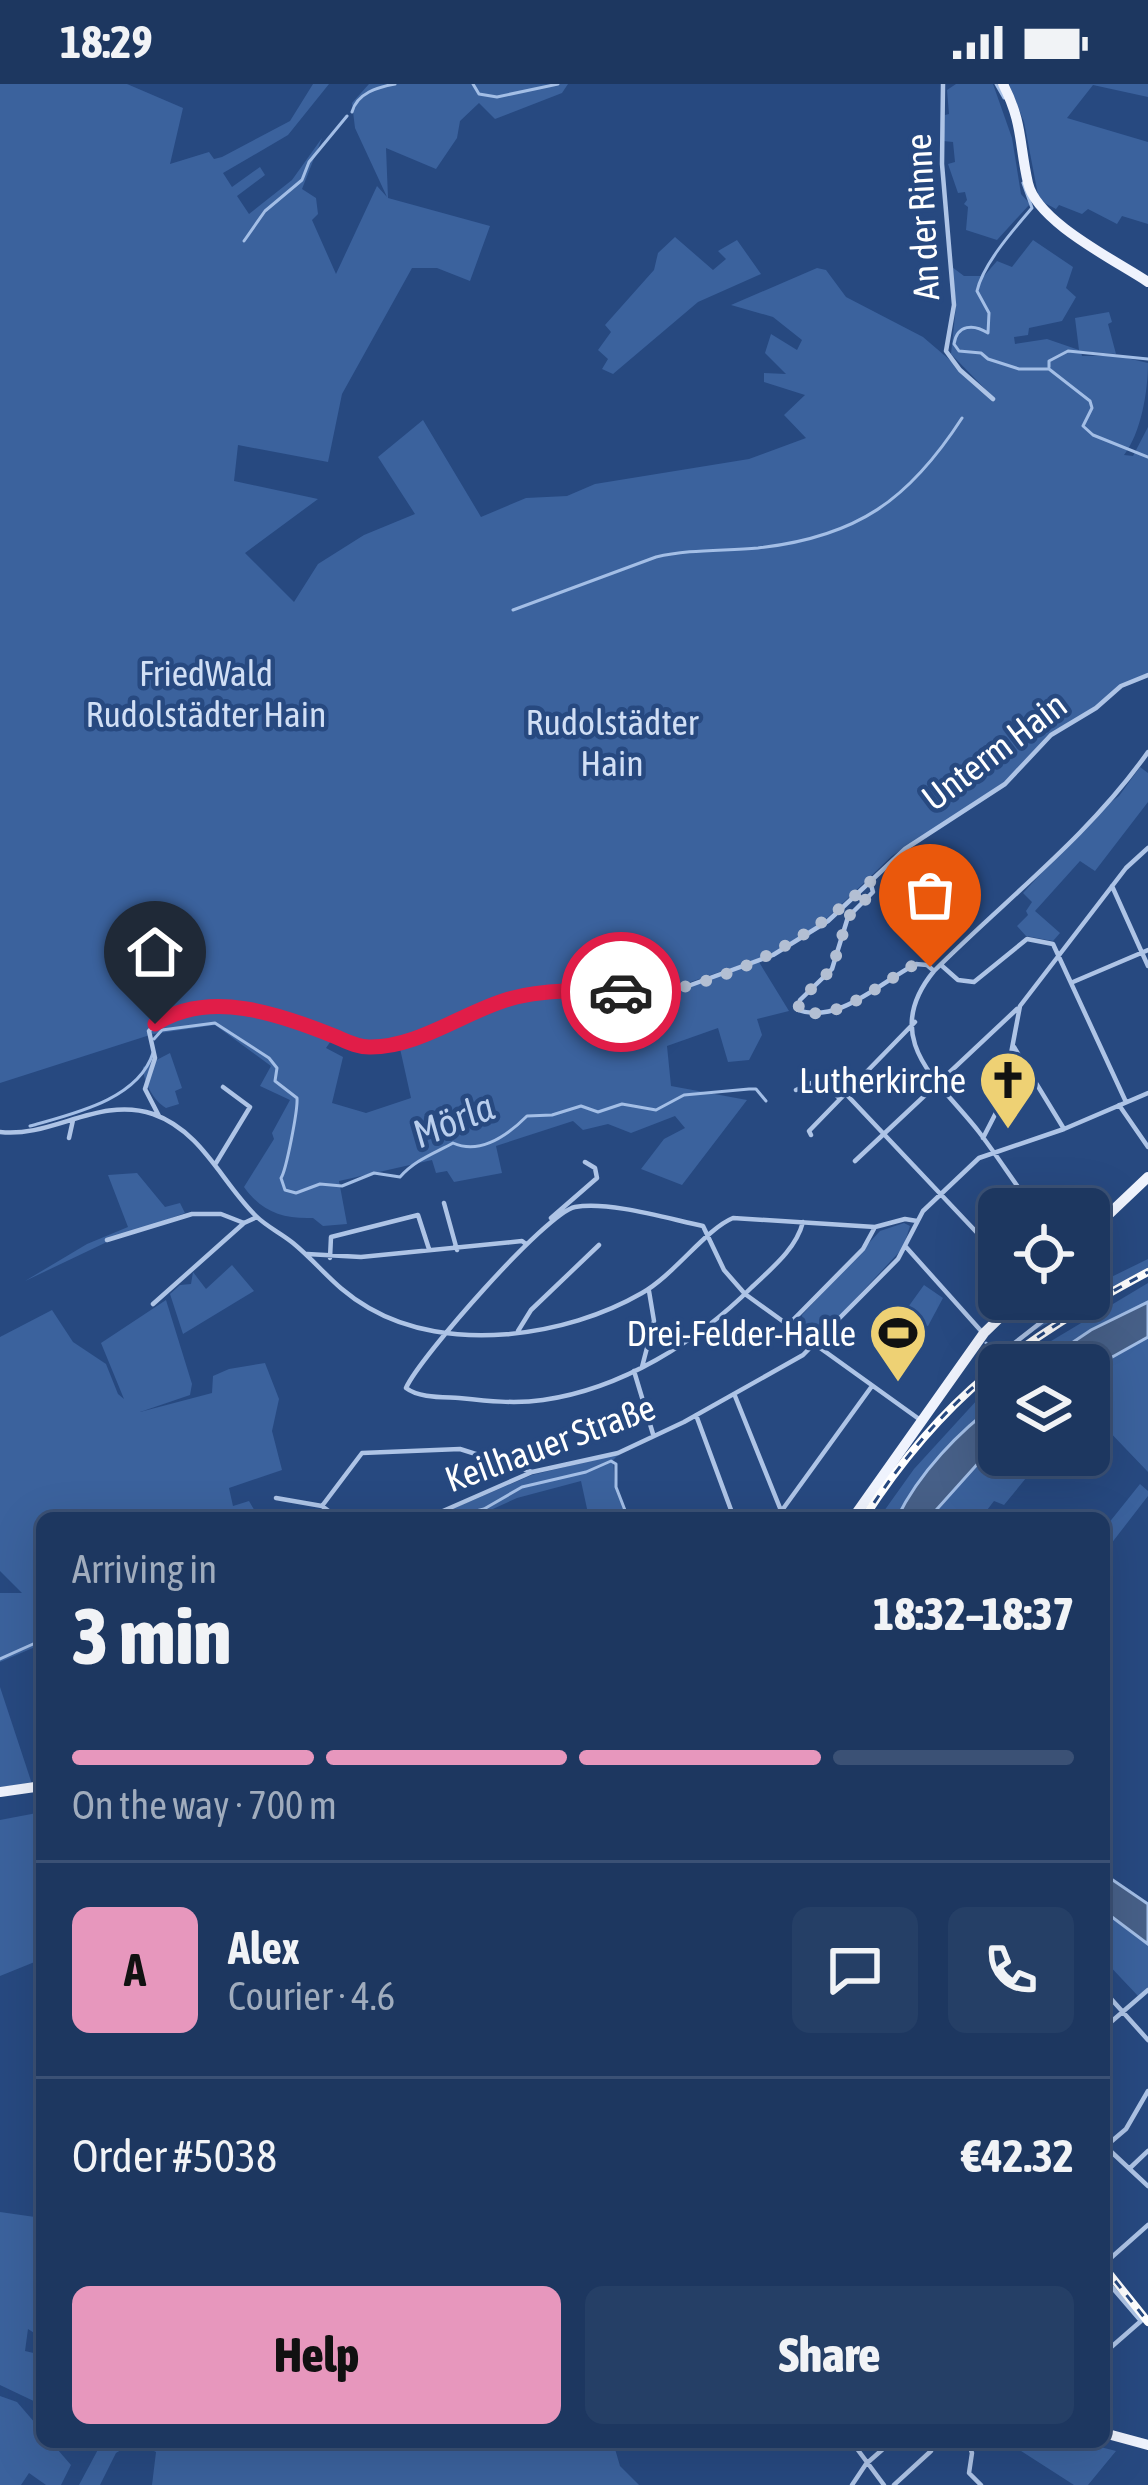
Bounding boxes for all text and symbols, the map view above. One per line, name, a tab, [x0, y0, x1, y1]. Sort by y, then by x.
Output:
text: 18:29	[60, 16, 153, 68]
street label: An der Rinne	[897, 133, 947, 301]
park label: FriedWald Rudolstädter Hain	[85, 652, 327, 735]
street label: Unterm Hain	[914, 683, 1074, 819]
park label: Rudolstädter Hain	[526, 701, 700, 784]
pin	[879, 844, 981, 967]
icon: bag	[897, 862, 963, 928]
pin	[104, 901, 206, 1024]
icon: home	[122, 919, 188, 985]
courier	[561, 932, 681, 1052]
icon: car	[588, 959, 654, 1025]
church icon: Lutherkirche	[977, 1049, 1039, 1131]
place label: Lutherkirche	[799, 1059, 966, 1101]
water label: Mörla	[406, 1084, 500, 1156]
map controls	[978, 1188, 1110, 1476]
button: locate	[978, 1188, 1110, 1320]
sports icon: Drei-Felder-Halle	[867, 1302, 929, 1384]
place label: Drei-Felder-Halle	[627, 1312, 856, 1354]
button: layers	[978, 1344, 1110, 1476]
street label: Keilhauer Straße	[439, 1386, 661, 1500]
text: Arriving in	[72, 1547, 217, 1591]
text: 18:32–18:37	[873, 1588, 1074, 1640]
text: 3 min	[72, 1591, 231, 1681]
text: On the way · 700 m	[72, 1783, 337, 1827]
button: chat	[792, 1907, 918, 2033]
button: phone	[948, 1907, 1074, 2033]
text: Alex	[228, 1922, 300, 1974]
text: A	[124, 1944, 146, 1996]
text: Courier · 4.6	[228, 1974, 395, 2018]
text: Order #5038	[72, 2130, 277, 2182]
text: €42.32	[961, 2130, 1074, 2182]
button: Help	[72, 2286, 561, 2424]
button: Share	[585, 2286, 1074, 2424]

